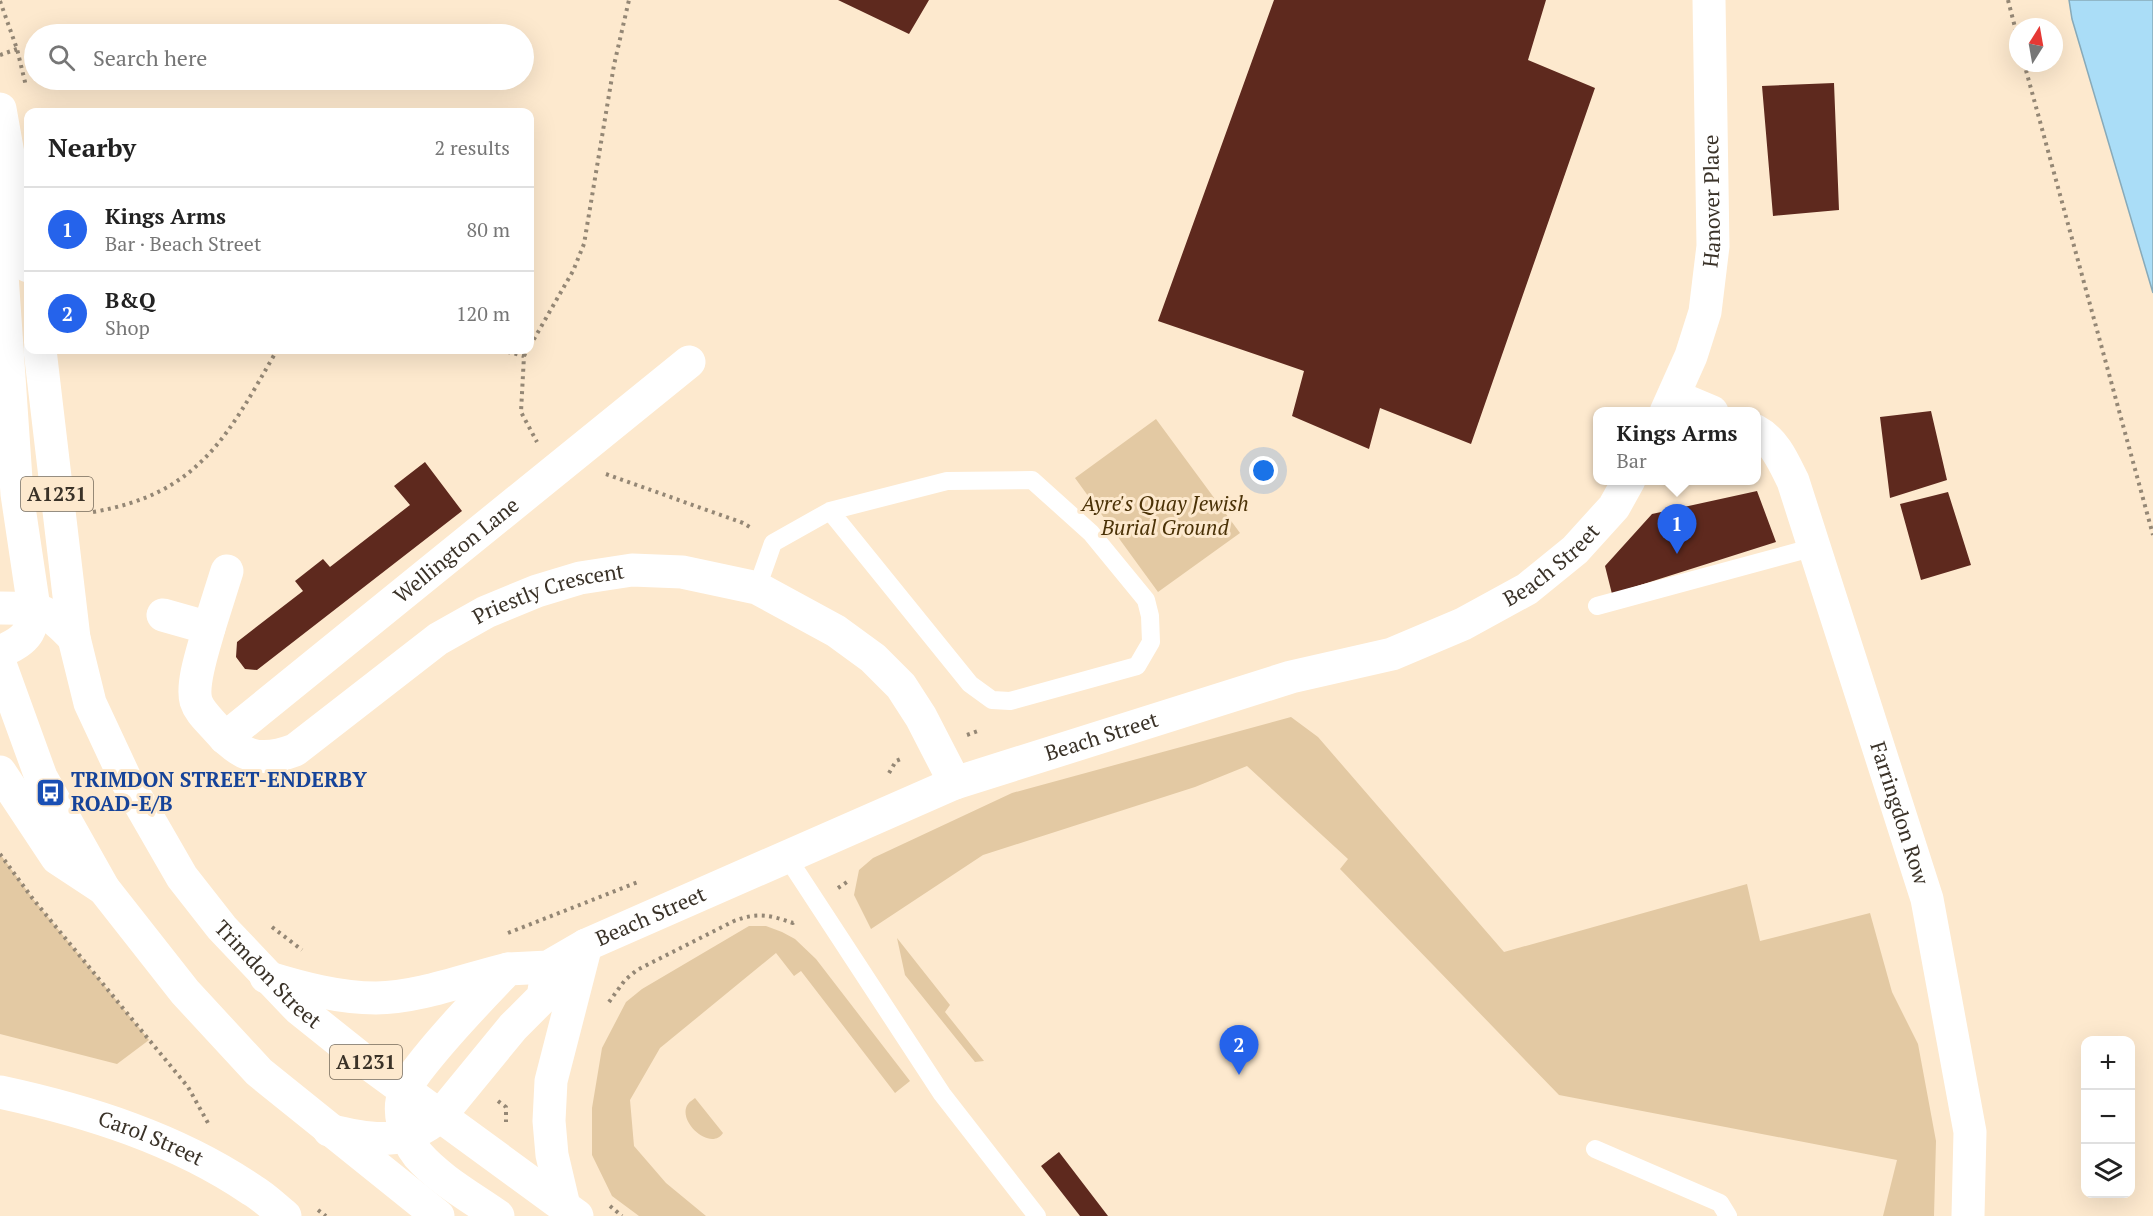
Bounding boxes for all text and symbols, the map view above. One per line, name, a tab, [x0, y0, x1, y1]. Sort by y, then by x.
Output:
north arrow	[2009, 18, 2063, 72]
search box	[24, 24, 534, 90]
icon: search	[45, 41, 78, 74]
text: Search here	[93, 43, 207, 72]
text: Nearby	[48, 130, 136, 164]
text: 2 results	[435, 134, 510, 161]
street label: Hanover Place	[1696, 134, 1726, 269]
text: Kings Arms	[105, 201, 226, 230]
text: 1	[62, 216, 73, 243]
text: 80 m	[467, 216, 510, 243]
text: Bar · Beach Street	[105, 230, 261, 257]
text: B&Q	[105, 285, 156, 314]
text: 2	[62, 300, 73, 327]
text: 120 m	[456, 300, 510, 327]
text: Shop	[105, 314, 150, 341]
popup	[1593, 407, 1761, 485]
text: Kings Arms	[1617, 418, 1737, 447]
text: Bar	[1617, 447, 1647, 474]
your location	[1249, 456, 1278, 485]
road number: A1231	[21, 477, 93, 511]
park label: Ayre's Quay Jewish Burial Ground	[1079, 489, 1249, 541]
street label: Wellington Lane	[387, 490, 524, 609]
pin: 1	[1658, 504, 1696, 554]
street label: Beach Street	[1498, 517, 1605, 612]
street label: Priestly Crescent	[467, 556, 626, 630]
street label: Beach Street	[1041, 705, 1162, 767]
street label: Farringdon Row	[1864, 738, 1937, 888]
place label: TRIMDON STREET-ENDERBY ROAD-E/B	[71, 765, 367, 817]
bus stop icon: TRIMDON STREET-ENDERBY ROAD-E/B	[34, 776, 66, 808]
street label: Beach Street	[591, 879, 710, 952]
street label: Trimdon Street	[209, 914, 328, 1034]
pin: 2	[1220, 1026, 1258, 1075]
map controls	[2081, 1036, 2135, 1198]
button: +	[2081, 1036, 2135, 1090]
road number: A1231	[330, 1045, 402, 1079]
button: −	[2081, 1090, 2135, 1144]
street label: Carol Street	[95, 1104, 209, 1172]
button: layers	[2081, 1144, 2135, 1198]

